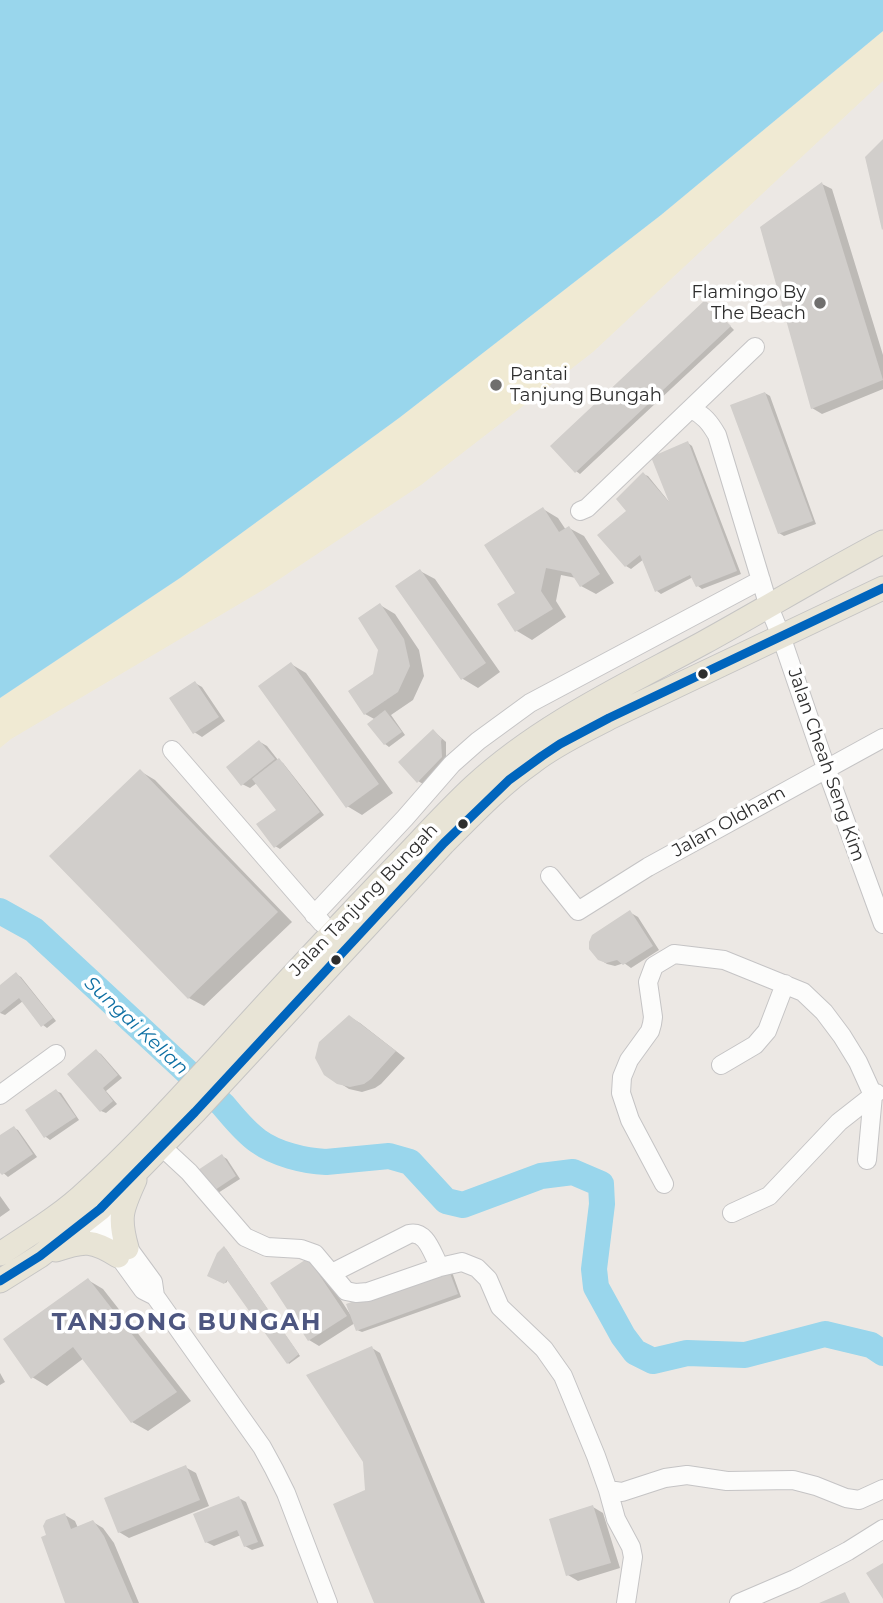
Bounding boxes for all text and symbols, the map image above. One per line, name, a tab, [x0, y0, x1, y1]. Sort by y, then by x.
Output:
place label: Flamingo By The Beach	[691, 282, 806, 324]
marker: Flamingo By The Beach	[812, 295, 828, 311]
place label: Pantai Tanjung Bungah	[510, 364, 662, 406]
marker: Pantai Tanjung Bungah	[488, 377, 504, 393]
street label: Jalan Cheah Seng Kim	[783, 666, 869, 864]
unlabelled marker	[696, 667, 710, 681]
street label: Jalan Oldham	[669, 782, 789, 862]
unlabelled marker	[456, 817, 470, 831]
street label: Jalan Tanjung Bungah	[285, 819, 443, 981]
unlabelled marker	[329, 953, 343, 967]
water label: Sungai Kelian	[79, 972, 193, 1080]
district label: TANJONG BUNGAH	[53, 1309, 321, 1337]

